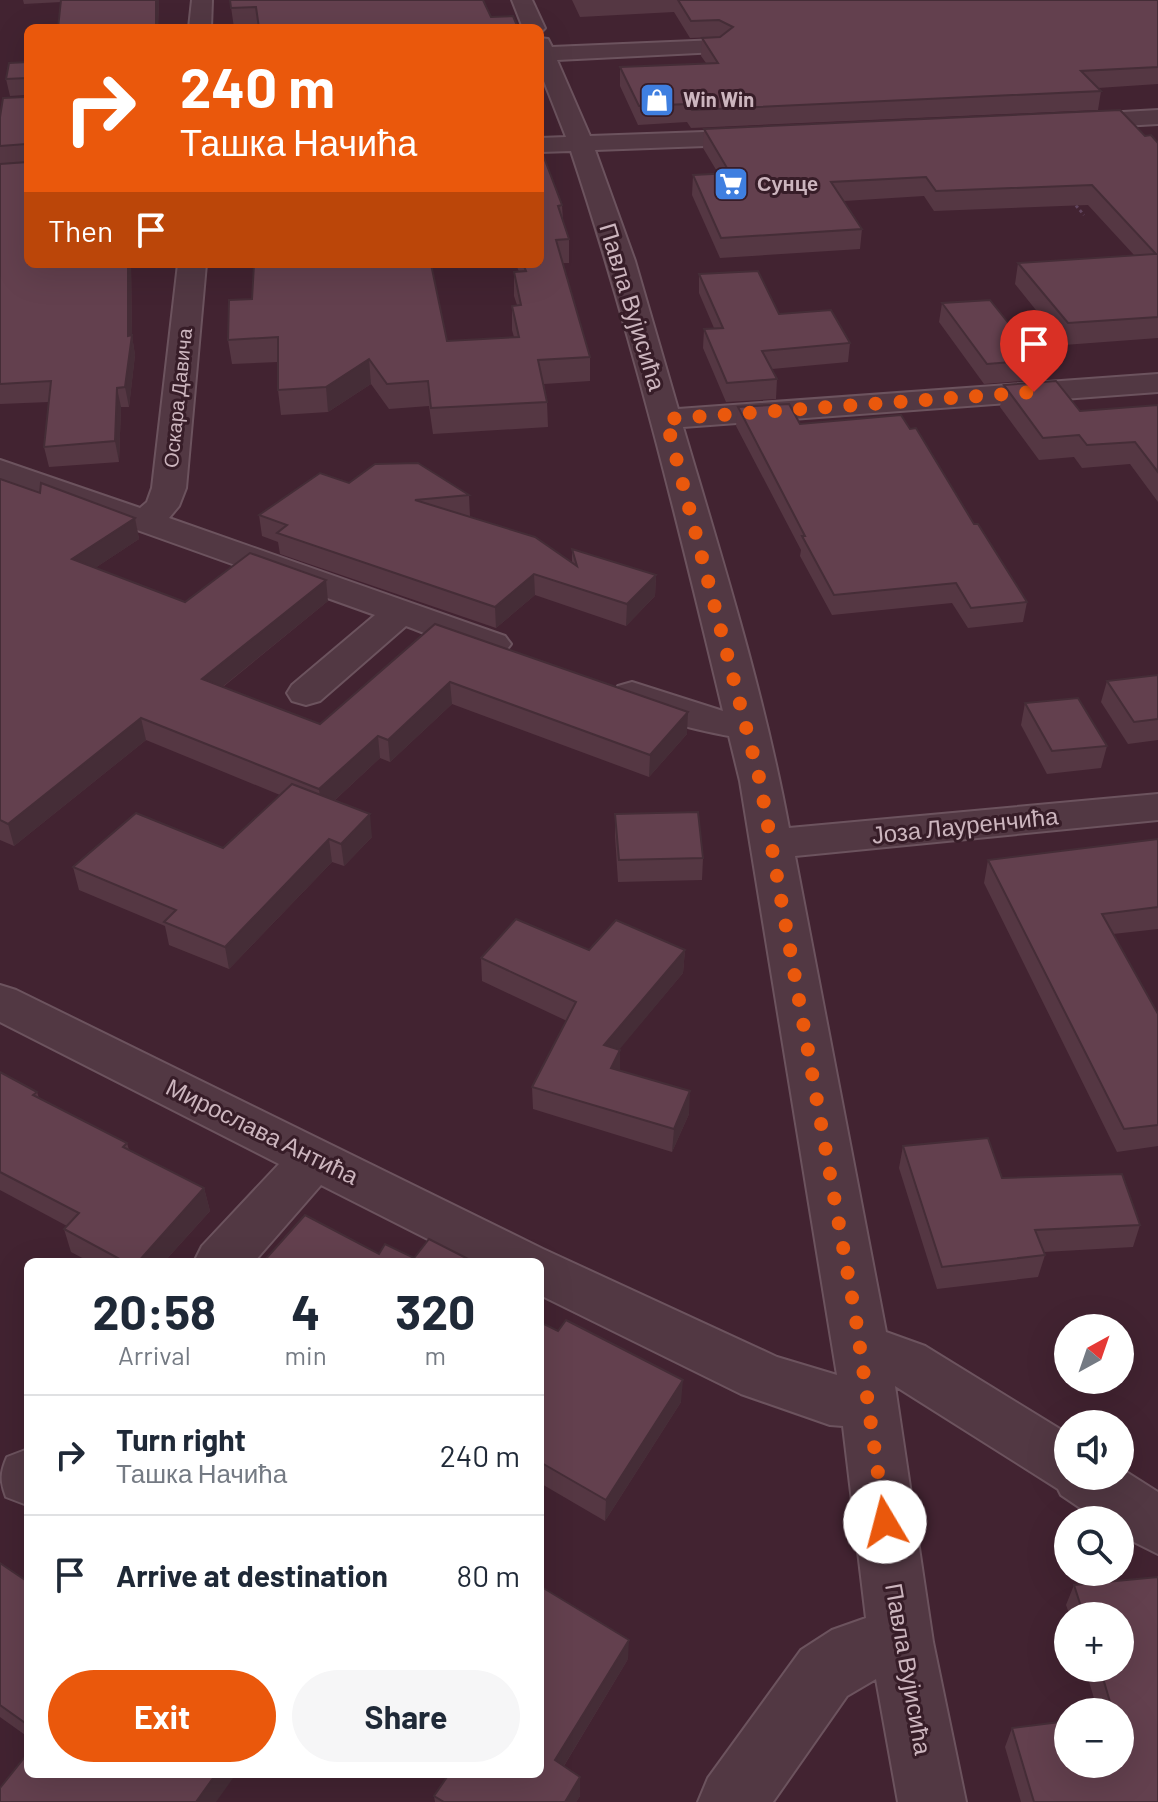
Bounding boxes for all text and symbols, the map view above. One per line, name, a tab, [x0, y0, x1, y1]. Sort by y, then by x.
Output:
text: 240 m	[180, 52, 335, 119]
icon: right	[48, 56, 152, 160]
shop icon: Win Win	[638, 81, 676, 119]
place label: Win Win	[683, 87, 754, 111]
text: Ташка Начића	[180, 120, 417, 163]
supermarket icon: Сунце	[712, 165, 750, 203]
place label: Сунце	[757, 171, 818, 195]
icon: arrive	[129, 208, 173, 252]
text: Then	[48, 212, 113, 248]
street label: Павла Вујисића	[594, 219, 673, 394]
pin	[1000, 310, 1068, 392]
icon: arrive	[1012, 322, 1056, 366]
street label: Оскара Давича	[158, 326, 196, 469]
street label: Јоза Лауренчића	[870, 800, 1060, 849]
street label: Мирослава Антића	[162, 1071, 364, 1190]
text: 20:58	[93, 1282, 216, 1340]
text: 4	[291, 1282, 320, 1340]
text: 320	[395, 1282, 475, 1340]
north arrow	[1054, 1314, 1134, 1394]
map controls	[1054, 1314, 1134, 1778]
text: Arrival	[118, 1339, 191, 1370]
text: min	[285, 1339, 327, 1370]
text: m	[425, 1339, 446, 1370]
button: sound	[1054, 1410, 1134, 1490]
text: Turn right	[116, 1421, 246, 1457]
icon: right	[48, 1433, 92, 1477]
text: 240 m	[440, 1437, 520, 1473]
text: Ташка Начића	[116, 1457, 287, 1488]
position arrow	[843, 1480, 927, 1564]
button: search	[1054, 1506, 1134, 1586]
icon: arrive	[48, 1553, 92, 1597]
text: Arrive at destination	[116, 1557, 388, 1593]
text: 80 m	[457, 1557, 520, 1593]
street label: Павла Вујисића	[880, 1581, 939, 1757]
button: +	[1054, 1602, 1134, 1682]
button: Exit	[48, 1670, 276, 1762]
button: Share	[292, 1670, 520, 1762]
button: −	[1054, 1698, 1134, 1778]

